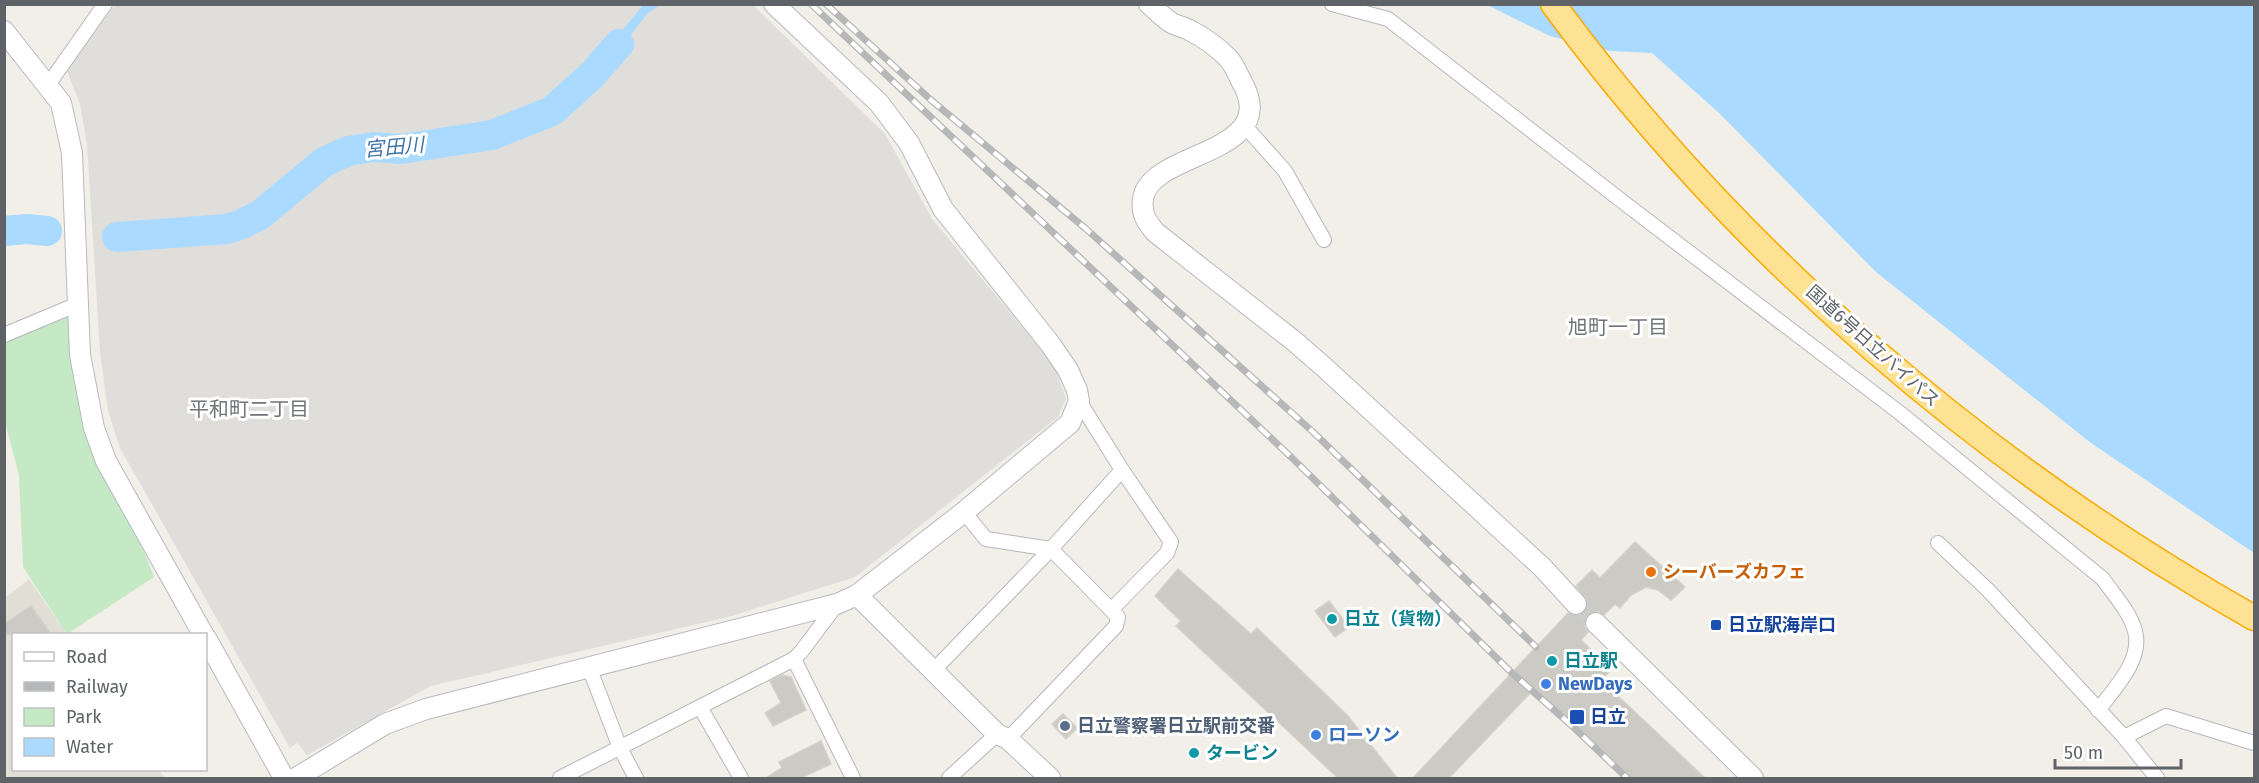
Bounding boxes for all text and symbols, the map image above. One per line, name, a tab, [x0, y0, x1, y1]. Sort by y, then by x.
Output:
water label: 宮田川	[363, 132, 427, 162]
street label: 国道6号日立バイパス	[1802, 281, 1944, 411]
district label: 旭町一丁目	[1568, 315, 1668, 339]
district label: 平和町二丁目	[189, 397, 309, 421]
place label: シーバーズカフェ	[1663, 561, 1806, 583]
marker: シーバーズカフェ	[1644, 565, 1658, 579]
place label: 日立（貨物）	[1344, 608, 1452, 630]
marker: 日立（貨物）	[1325, 612, 1339, 626]
place label: 日立駅海岸口	[1728, 614, 1836, 636]
marker: 日立駅海岸口	[1709, 618, 1723, 632]
legend	[12, 633, 207, 771]
text: Road	[66, 646, 108, 668]
place label: 日立駅	[1564, 650, 1618, 672]
marker: 日立駅	[1545, 654, 1559, 668]
place label: NewDays	[1558, 673, 1633, 695]
text: Railway	[66, 676, 128, 698]
marker: NewDays	[1539, 677, 1553, 691]
text: Park	[66, 706, 102, 728]
place label: 日立	[1590, 706, 1626, 728]
marker: 日立	[1568, 708, 1586, 726]
place label: 日立警察署日立駅前交番	[1077, 715, 1275, 737]
marker: 日立警察署日立駅前交番	[1058, 719, 1072, 733]
place label: ローソン	[1328, 724, 1400, 746]
marker: ローソン	[1309, 728, 1323, 742]
scale bar	[2055, 732, 2181, 770]
text: Water	[66, 736, 113, 758]
place label: タービン	[1206, 742, 1278, 764]
text: 50 m	[2064, 742, 2103, 764]
marker: タービン	[1187, 746, 1201, 760]

